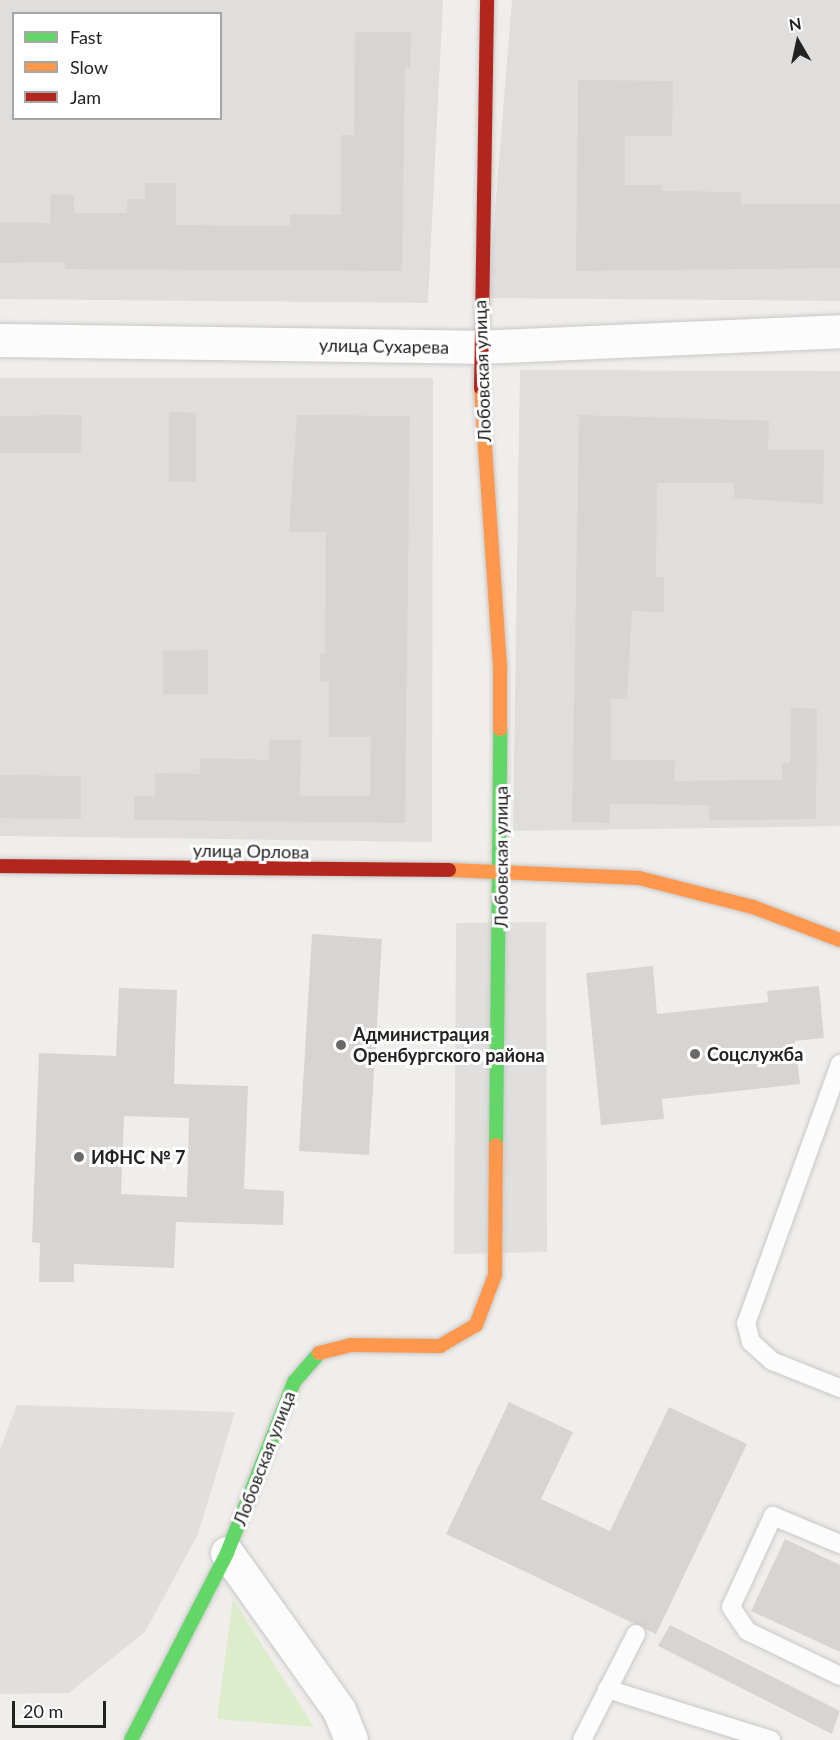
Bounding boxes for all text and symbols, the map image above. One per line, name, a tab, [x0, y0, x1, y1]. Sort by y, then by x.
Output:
legend	[12, 12, 222, 120]
north arrow	[768, 12, 828, 72]
text: N	[788, 13, 803, 34]
text: Fast	[70, 26, 102, 48]
text: Slow	[70, 56, 108, 78]
text: Jam	[70, 86, 101, 108]
street label: Лобовская улица	[469, 300, 495, 442]
street label: улица Сухарева	[319, 334, 449, 358]
street label: Лобовская улица	[490, 786, 512, 928]
street label: улица Орлова	[193, 839, 309, 863]
place label: Администрация Оренбургского района	[353, 1024, 545, 1066]
marker: Администрация Оренбургского района	[334, 1038, 348, 1052]
place label: Соцслужба	[707, 1043, 803, 1065]
marker: Соцслужба	[688, 1047, 702, 1061]
place label: ИФНС № 7	[91, 1146, 185, 1168]
marker: ИФНС № 7	[72, 1150, 86, 1164]
street label: Лобовская улица	[228, 1388, 300, 1528]
scale bar	[15, 1689, 110, 1727]
text: 20 m	[23, 1700, 63, 1722]

